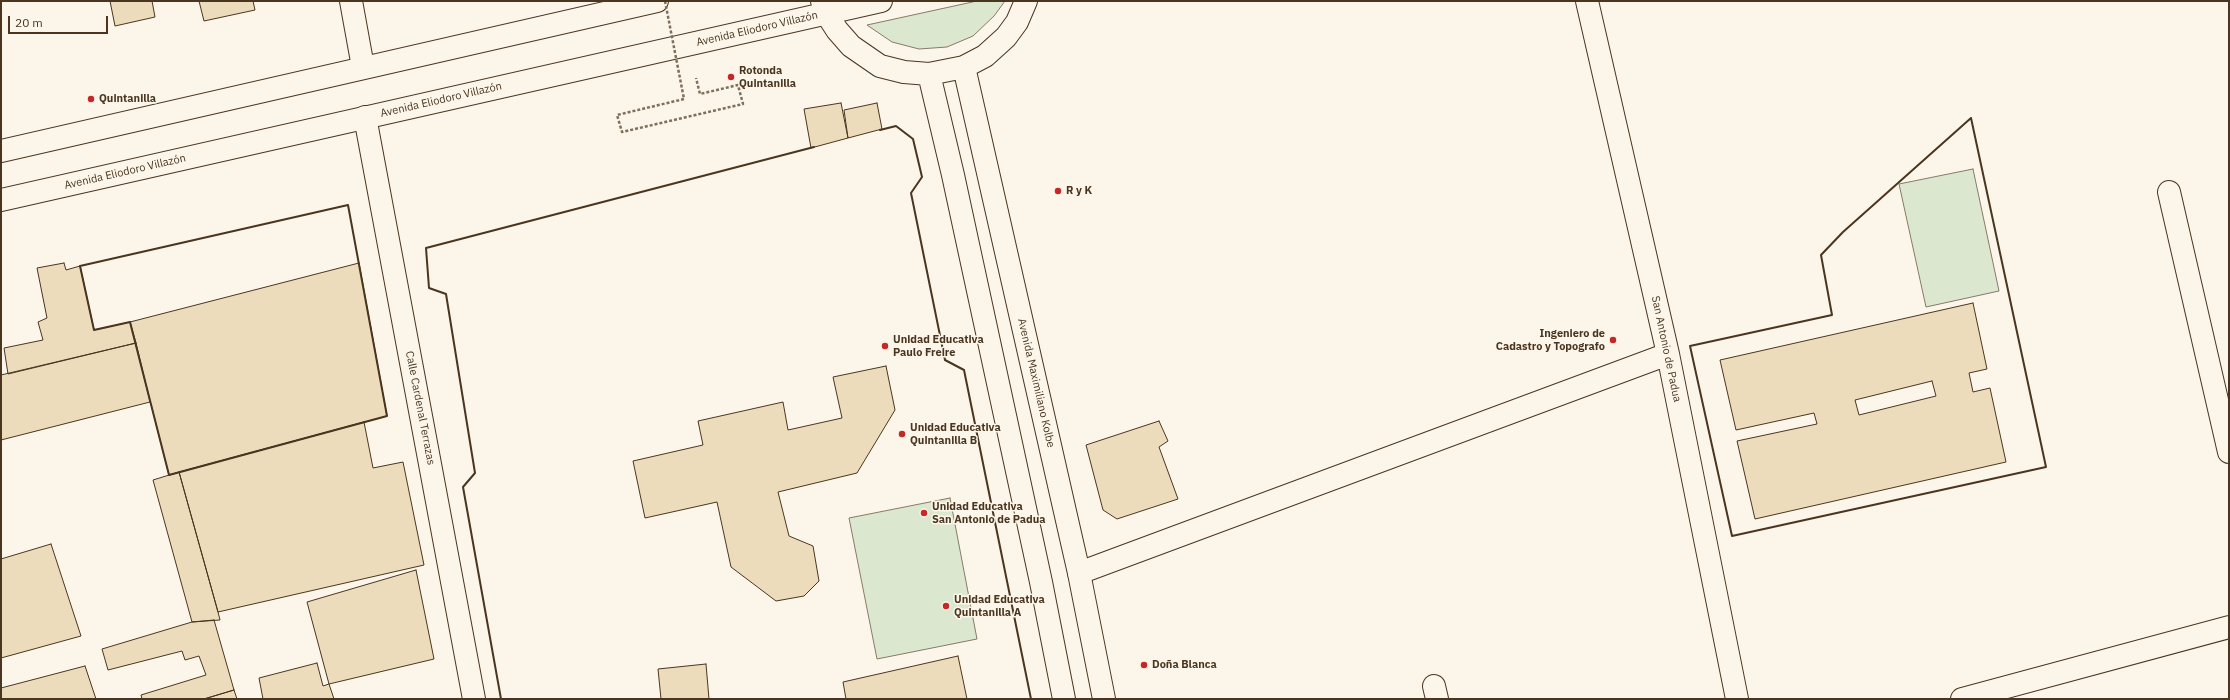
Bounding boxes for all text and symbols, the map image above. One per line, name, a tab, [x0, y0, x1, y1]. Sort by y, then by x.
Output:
scale bar	[10, 8, 110, 34]
street label: Avenida Eliodoro Villazón	[695, 9, 819, 49]
text: 20 m	[15, 15, 43, 30]
place label: Rotonda Quintanilla	[739, 64, 796, 90]
marker: Rotonda Quintanilla	[726, 72, 736, 82]
street label: Avenida Eliodoro Villazón	[379, 80, 503, 120]
place label: Quintanilla	[99, 92, 156, 106]
marker: Quintanilla	[86, 94, 96, 104]
street label: Avenida Eliodoro Villazón	[63, 152, 187, 192]
place label: R y K	[1066, 184, 1092, 198]
marker: R y K	[1053, 186, 1063, 196]
street label: San Antonio de Padua	[1648, 295, 1684, 403]
street label: Avenida Maximiliano Kolbe	[1015, 317, 1057, 449]
place label: Ingeniero de Cadastro y Topografo	[1496, 327, 1605, 353]
place label: Unidad Educativa Paulo Freire	[893, 333, 984, 359]
marker: Ingeniero de Cadastro y Topografo	[1608, 335, 1618, 345]
marker: Unidad Educativa Paulo Freire	[880, 341, 890, 351]
street label: Calle Cardenal Terrazas	[402, 350, 438, 466]
place label: Unidad Educativa Quintanilla B	[910, 421, 1001, 447]
marker: Unidad Educativa Quintanilla B	[897, 429, 907, 439]
place label: Unidad Educativa San Antonio de Padua	[932, 500, 1046, 526]
marker: Unidad Educativa San Antonio de Padua	[919, 508, 929, 518]
place label: Unidad Educativa Quintanilla A	[954, 593, 1045, 619]
marker: Unidad Educativa Quintanilla A	[941, 601, 951, 611]
place label: Doña Blanca	[1152, 658, 1217, 672]
marker: Doña Blanca	[1139, 660, 1149, 670]

